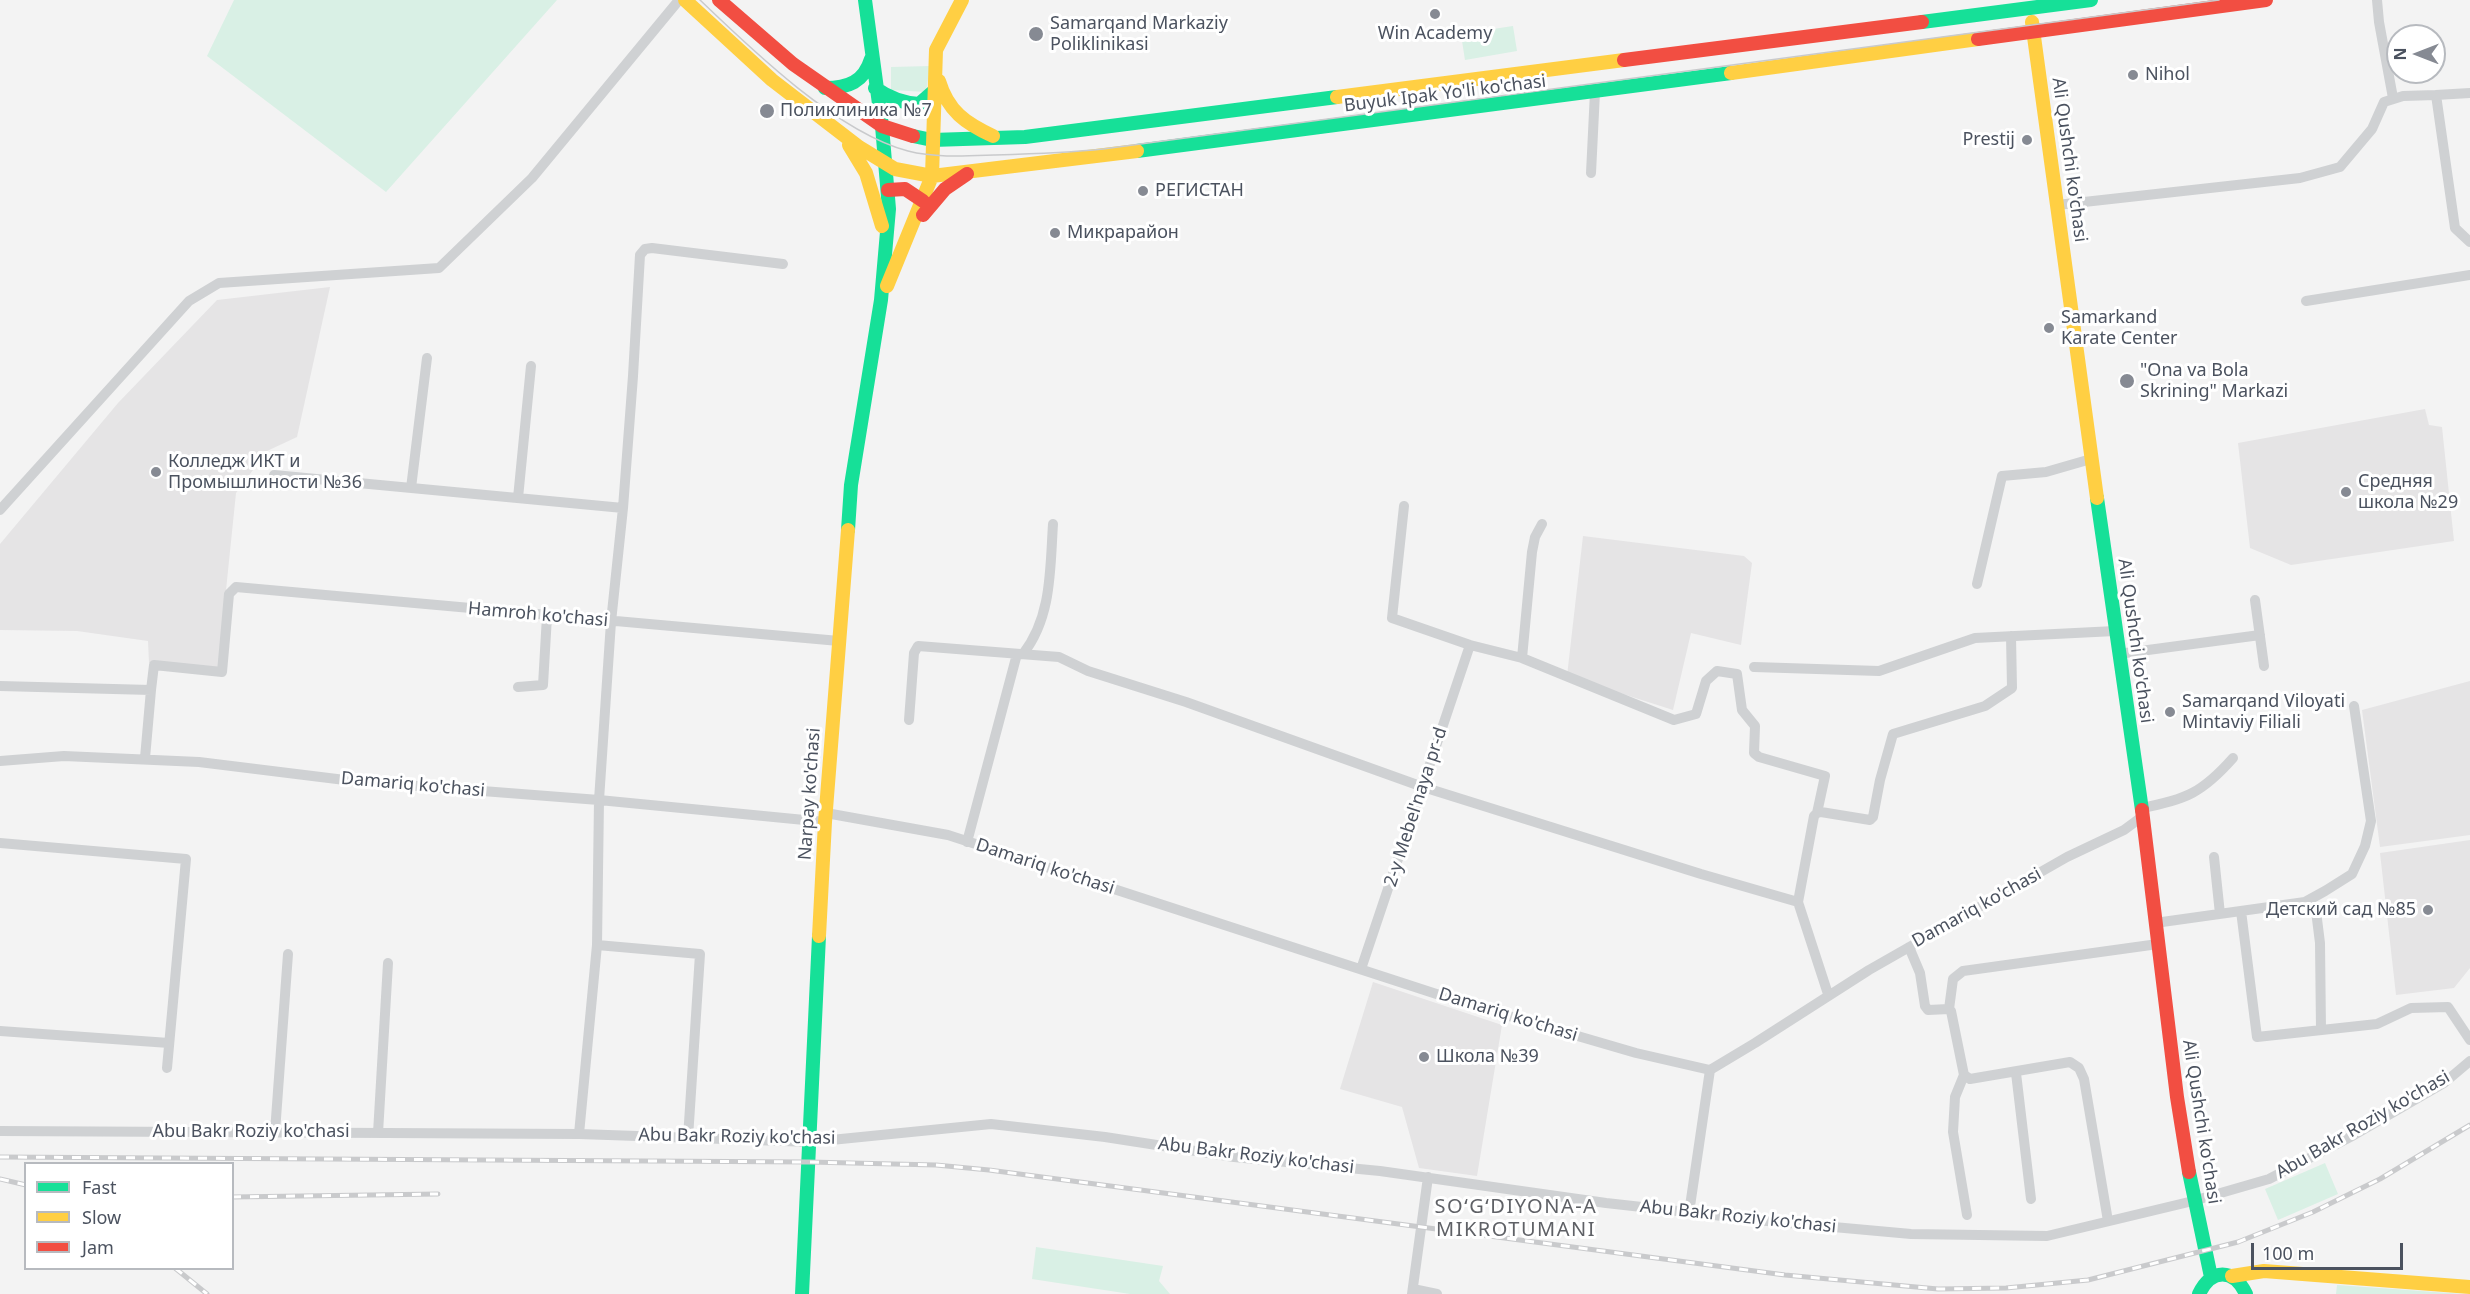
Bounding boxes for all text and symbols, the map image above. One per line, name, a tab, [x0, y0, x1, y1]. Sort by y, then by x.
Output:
marker: Win Academy	[1428, 7, 1442, 21]
place label: Samarqand Markaziy Poliklinikasi	[1050, 13, 1228, 56]
place label: Win Academy	[1378, 23, 1492, 45]
north arrow	[2386, 24, 2446, 84]
marker: Samarqand Markaziy Poliklinikasi	[1027, 25, 1045, 43]
text: N	[2389, 48, 2411, 61]
place label: Nihol	[2145, 64, 2190, 86]
marker: Nihol	[2126, 68, 2140, 82]
street label: Buyuk Ipak Yo'li ko'chasi	[1343, 71, 1547, 117]
street label: Ali Qushchi ko'chasi	[2047, 76, 2091, 244]
place label: Поликлиника №7	[780, 100, 932, 122]
marker: Поликлиника №7	[758, 102, 776, 120]
place label: Prestij	[1962, 129, 2015, 151]
marker: Prestij	[2020, 133, 2034, 147]
place label: РЕГИСТАН	[1155, 180, 1244, 202]
marker: РЕГИСТАН	[1136, 184, 1150, 198]
place label: Микрарайон	[1067, 222, 1179, 244]
marker: Микрарайон	[1048, 226, 1062, 240]
place label: Samarkand Karate Center	[2061, 307, 2177, 350]
marker: Samarkand Karate Center	[2042, 321, 2056, 335]
place label: "Ona va Bola Skrining" Markazi	[2140, 360, 2288, 403]
marker: "Ona va Bola Skrining" Markazi	[2118, 372, 2136, 390]
place label: Колледж ИКТ и Промышлиности №36	[168, 451, 362, 494]
marker: Колледж ИКТ и Промышлиности №36	[149, 465, 163, 479]
place label: Средняя школа №29	[2358, 471, 2458, 514]
marker: Средняя школа №29	[2339, 485, 2353, 499]
street label: Ali Qushchi ko'chasi	[2113, 557, 2157, 725]
street label: Hamroh ko'chasi	[467, 598, 609, 632]
place label: Samarqand Viloyati Mintaviy Filiali	[2182, 691, 2345, 734]
marker: Samarqand Viloyati Mintaviy Filiali	[2163, 705, 2177, 719]
street label: 2-y Mebel'naya pr-d	[1380, 725, 1452, 889]
street label: Narpay ko'chasi	[795, 727, 825, 861]
street label: Damariq ko'chasi	[340, 768, 486, 802]
street label: Damariq ko'chasi	[973, 834, 1117, 900]
street label: Damariq ko'chasi	[1909, 864, 2045, 952]
place label: Детский сад №85	[2266, 899, 2416, 921]
marker: Детский сад №85	[2421, 903, 2435, 917]
street label: Damariq ko'chasi	[1436, 984, 1580, 1046]
street label: Ali Qushchi ko'chasi	[2177, 1038, 2225, 1206]
place label: Школа №39	[1436, 1046, 1539, 1068]
marker: Школа №39	[1417, 1050, 1431, 1064]
street label: Abu Bakr Roziy ko'chasi	[2272, 1066, 2454, 1184]
street label: Abu Bakr Roziy ko'chasi	[152, 1121, 350, 1143]
street label: Abu Bakr Roziy ko'chasi	[638, 1124, 836, 1150]
street label: Abu Bakr Roziy ko'chasi	[1157, 1133, 1355, 1179]
legend	[24, 1162, 234, 1270]
text: Fast	[82, 1175, 117, 1199]
district label: SO‘G‘DIYONA-А MIKROTUMANI	[1435, 1195, 1597, 1242]
street label: Abu Bakr Roziy ko'chasi	[1639, 1196, 1837, 1238]
text: Slow	[82, 1205, 121, 1229]
scale bar	[2254, 1231, 2406, 1269]
text: Jam	[82, 1235, 114, 1259]
text: 100 m	[2262, 1241, 2314, 1265]

